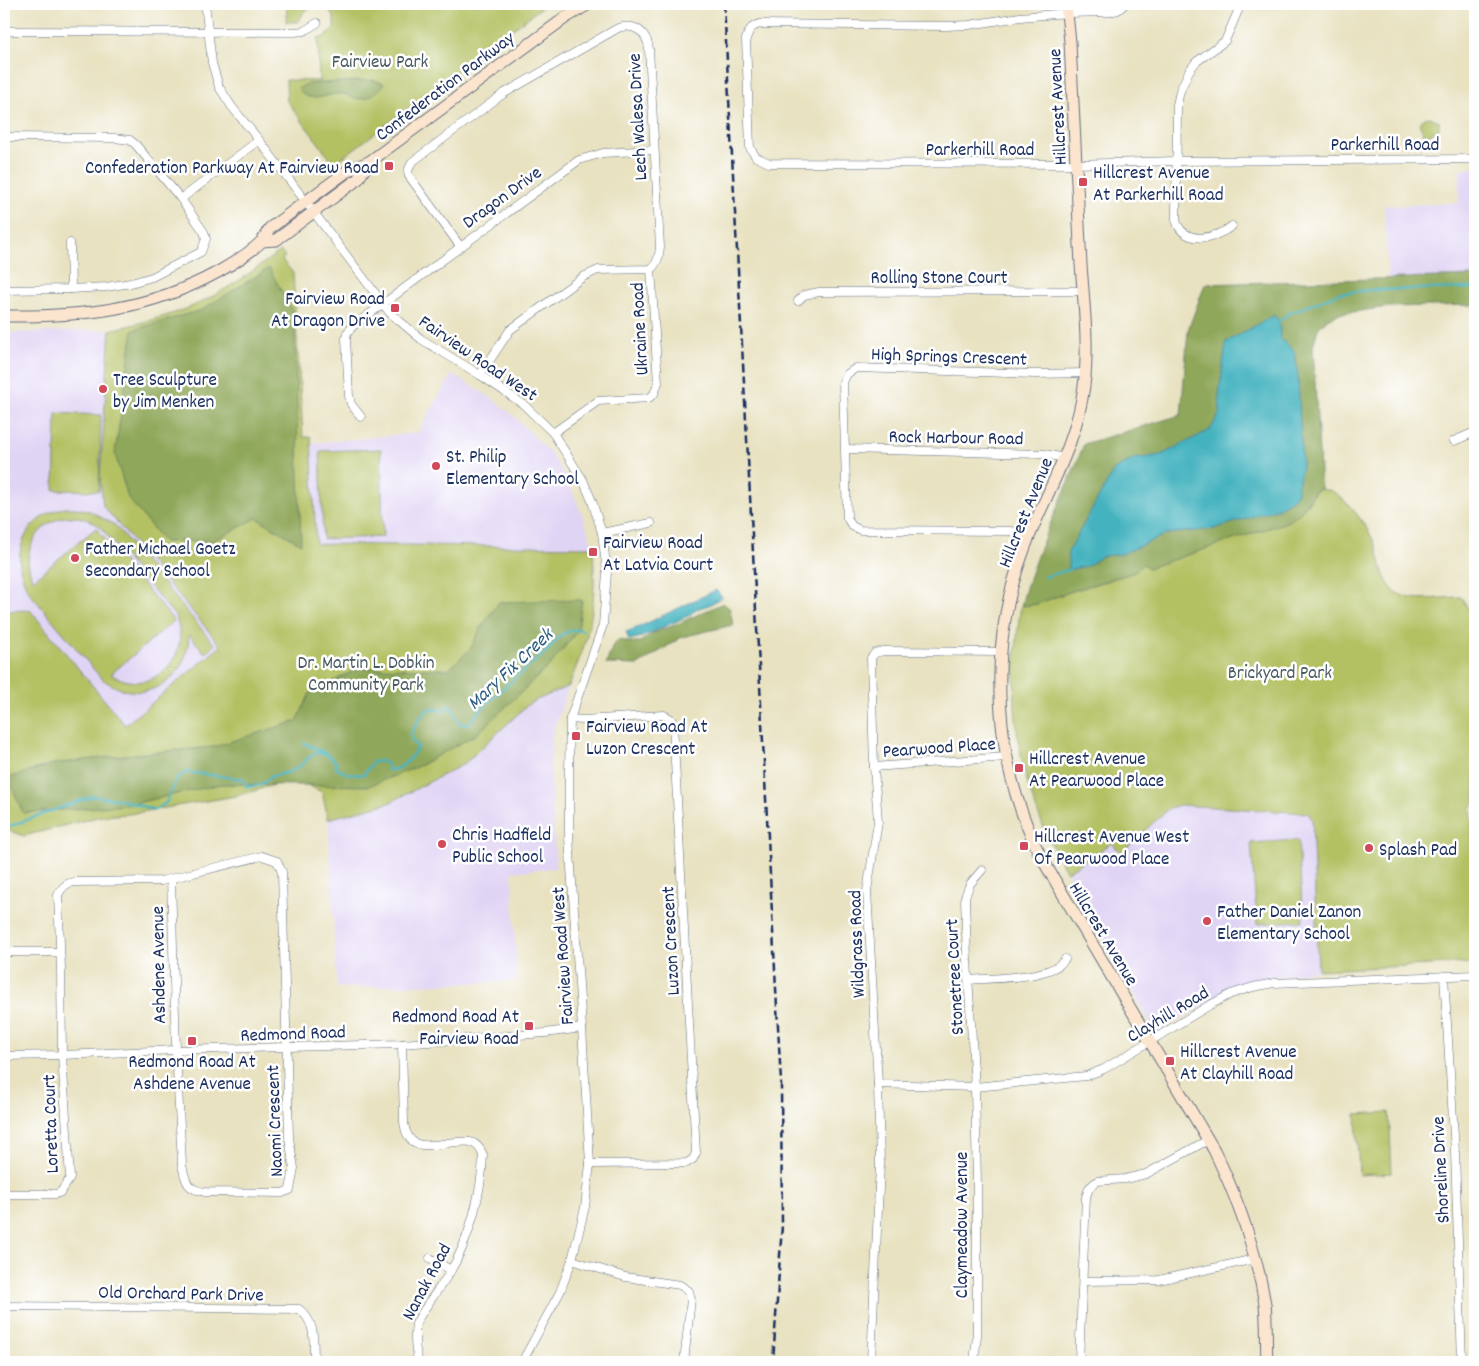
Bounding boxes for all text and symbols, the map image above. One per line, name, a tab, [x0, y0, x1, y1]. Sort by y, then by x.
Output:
street label: Confederation Parkway	[371, 26, 522, 149]
street label: Hillcrest Avenue	[1043, 48, 1076, 166]
park label: Fairview Park	[332, 50, 429, 77]
street label: Lech Walesa Drive	[623, 52, 656, 181]
street label: Parkerhill Road	[1331, 133, 1439, 160]
street label: Parkerhill Road	[926, 138, 1034, 165]
place label: Confederation Parkway At Fairview Road	[85, 156, 379, 183]
marker: Confederation Parkway At Fairview Road	[383, 160, 395, 172]
street label: Dragon Drive	[458, 161, 548, 237]
place label: Hillcrest Avenue At Parkerhill Road	[1093, 161, 1224, 210]
marker: Hillcrest Avenue At Parkerhill Road	[1077, 176, 1089, 188]
street label: Rolling Stone Court	[870, 266, 1008, 293]
street label: Ukraine Road	[626, 281, 657, 376]
place label: Fairview Road At Dragon Drive	[271, 287, 385, 336]
marker: Fairview Road At Dragon Drive	[389, 302, 401, 314]
street label: Fairview Road West	[412, 310, 542, 410]
street label: High Springs Crescent	[870, 342, 1027, 375]
place label: Tree Sculpture by Jim Menken	[113, 368, 217, 417]
marker: Tree Sculpture by Jim Menken	[97, 383, 109, 395]
street label: Rock Harbour Road	[888, 425, 1024, 454]
place label: St. Philip Elementary School	[446, 445, 579, 494]
street label: Hillcrest Avenue	[993, 454, 1062, 572]
marker: St. Philip Elementary School	[430, 460, 442, 472]
place label: Fairview Road At Latvia Court	[603, 531, 713, 580]
place label: Father Michael Goetz Secondary School	[85, 537, 236, 586]
marker: Fairview Road At Latvia Court	[587, 546, 599, 558]
marker: Father Michael Goetz Secondary School	[69, 552, 81, 564]
water label: Mary Fix Creek	[462, 622, 562, 718]
park label: Dr. Martin L. Dobkin Community Park	[298, 651, 434, 700]
park label: Brickyard Park	[1228, 661, 1332, 688]
place label: Fairview Road At Luzon Crescent	[586, 715, 708, 764]
marker: Fairview Road At Luzon Crescent	[570, 730, 582, 742]
street label: Pearwood Place	[882, 732, 997, 767]
place label: Hillcrest Avenue At Pearwood Place	[1029, 747, 1164, 796]
marker: Hillcrest Avenue At Pearwood Place	[1013, 762, 1025, 774]
place label: Chris Hadfield Public School	[452, 823, 551, 872]
place label: Hillcrest Avenue West Of Pearwood Place	[1034, 825, 1189, 874]
marker: Chris Hadfield Public School	[436, 838, 448, 850]
place label: Splash Pad	[1379, 838, 1457, 865]
marker: Hillcrest Avenue West Of Pearwood Place	[1018, 840, 1030, 852]
marker: Splash Pad	[1363, 842, 1375, 854]
street label: Hillcrest Avenue	[1060, 878, 1144, 992]
street label: Fairview Road West	[546, 886, 583, 1026]
street label: Luzon Crescent	[656, 886, 689, 996]
street label: Wildgrass Road	[843, 889, 874, 998]
place label: Father Daniel Zanon Elementary School	[1217, 900, 1361, 949]
street label: Ashdene Avenue	[146, 906, 175, 1024]
marker: Father Daniel Zanon Elementary School	[1201, 915, 1213, 927]
street label: Stonetree Court	[940, 918, 973, 1036]
street label: Clayhill Road	[1123, 981, 1215, 1051]
place label: Redmond Road At Fairview Road	[392, 1005, 519, 1054]
street label: Redmond Road	[240, 1020, 346, 1051]
marker: Redmond Road At Fairview Road	[523, 1020, 535, 1032]
marker: Redmond Road At Ashdene Avenue	[186, 1035, 198, 1047]
place label: Hillcrest Avenue At Clayhill Road	[1180, 1040, 1297, 1089]
place label: Redmond Road At Ashdene Avenue	[128, 1050, 256, 1099]
marker: Hillcrest Avenue At Clayhill Road	[1164, 1055, 1176, 1067]
street label: Naomi Crescent	[261, 1064, 292, 1177]
street label: Loretta Court	[37, 1074, 68, 1174]
street label: Shoreline Drive	[1426, 1116, 1459, 1224]
street label: Claymeadow Avenue	[950, 1152, 977, 1298]
street label: Nanak Road	[397, 1239, 460, 1326]
street label: Old Orchard Park Drive	[98, 1281, 264, 1310]

